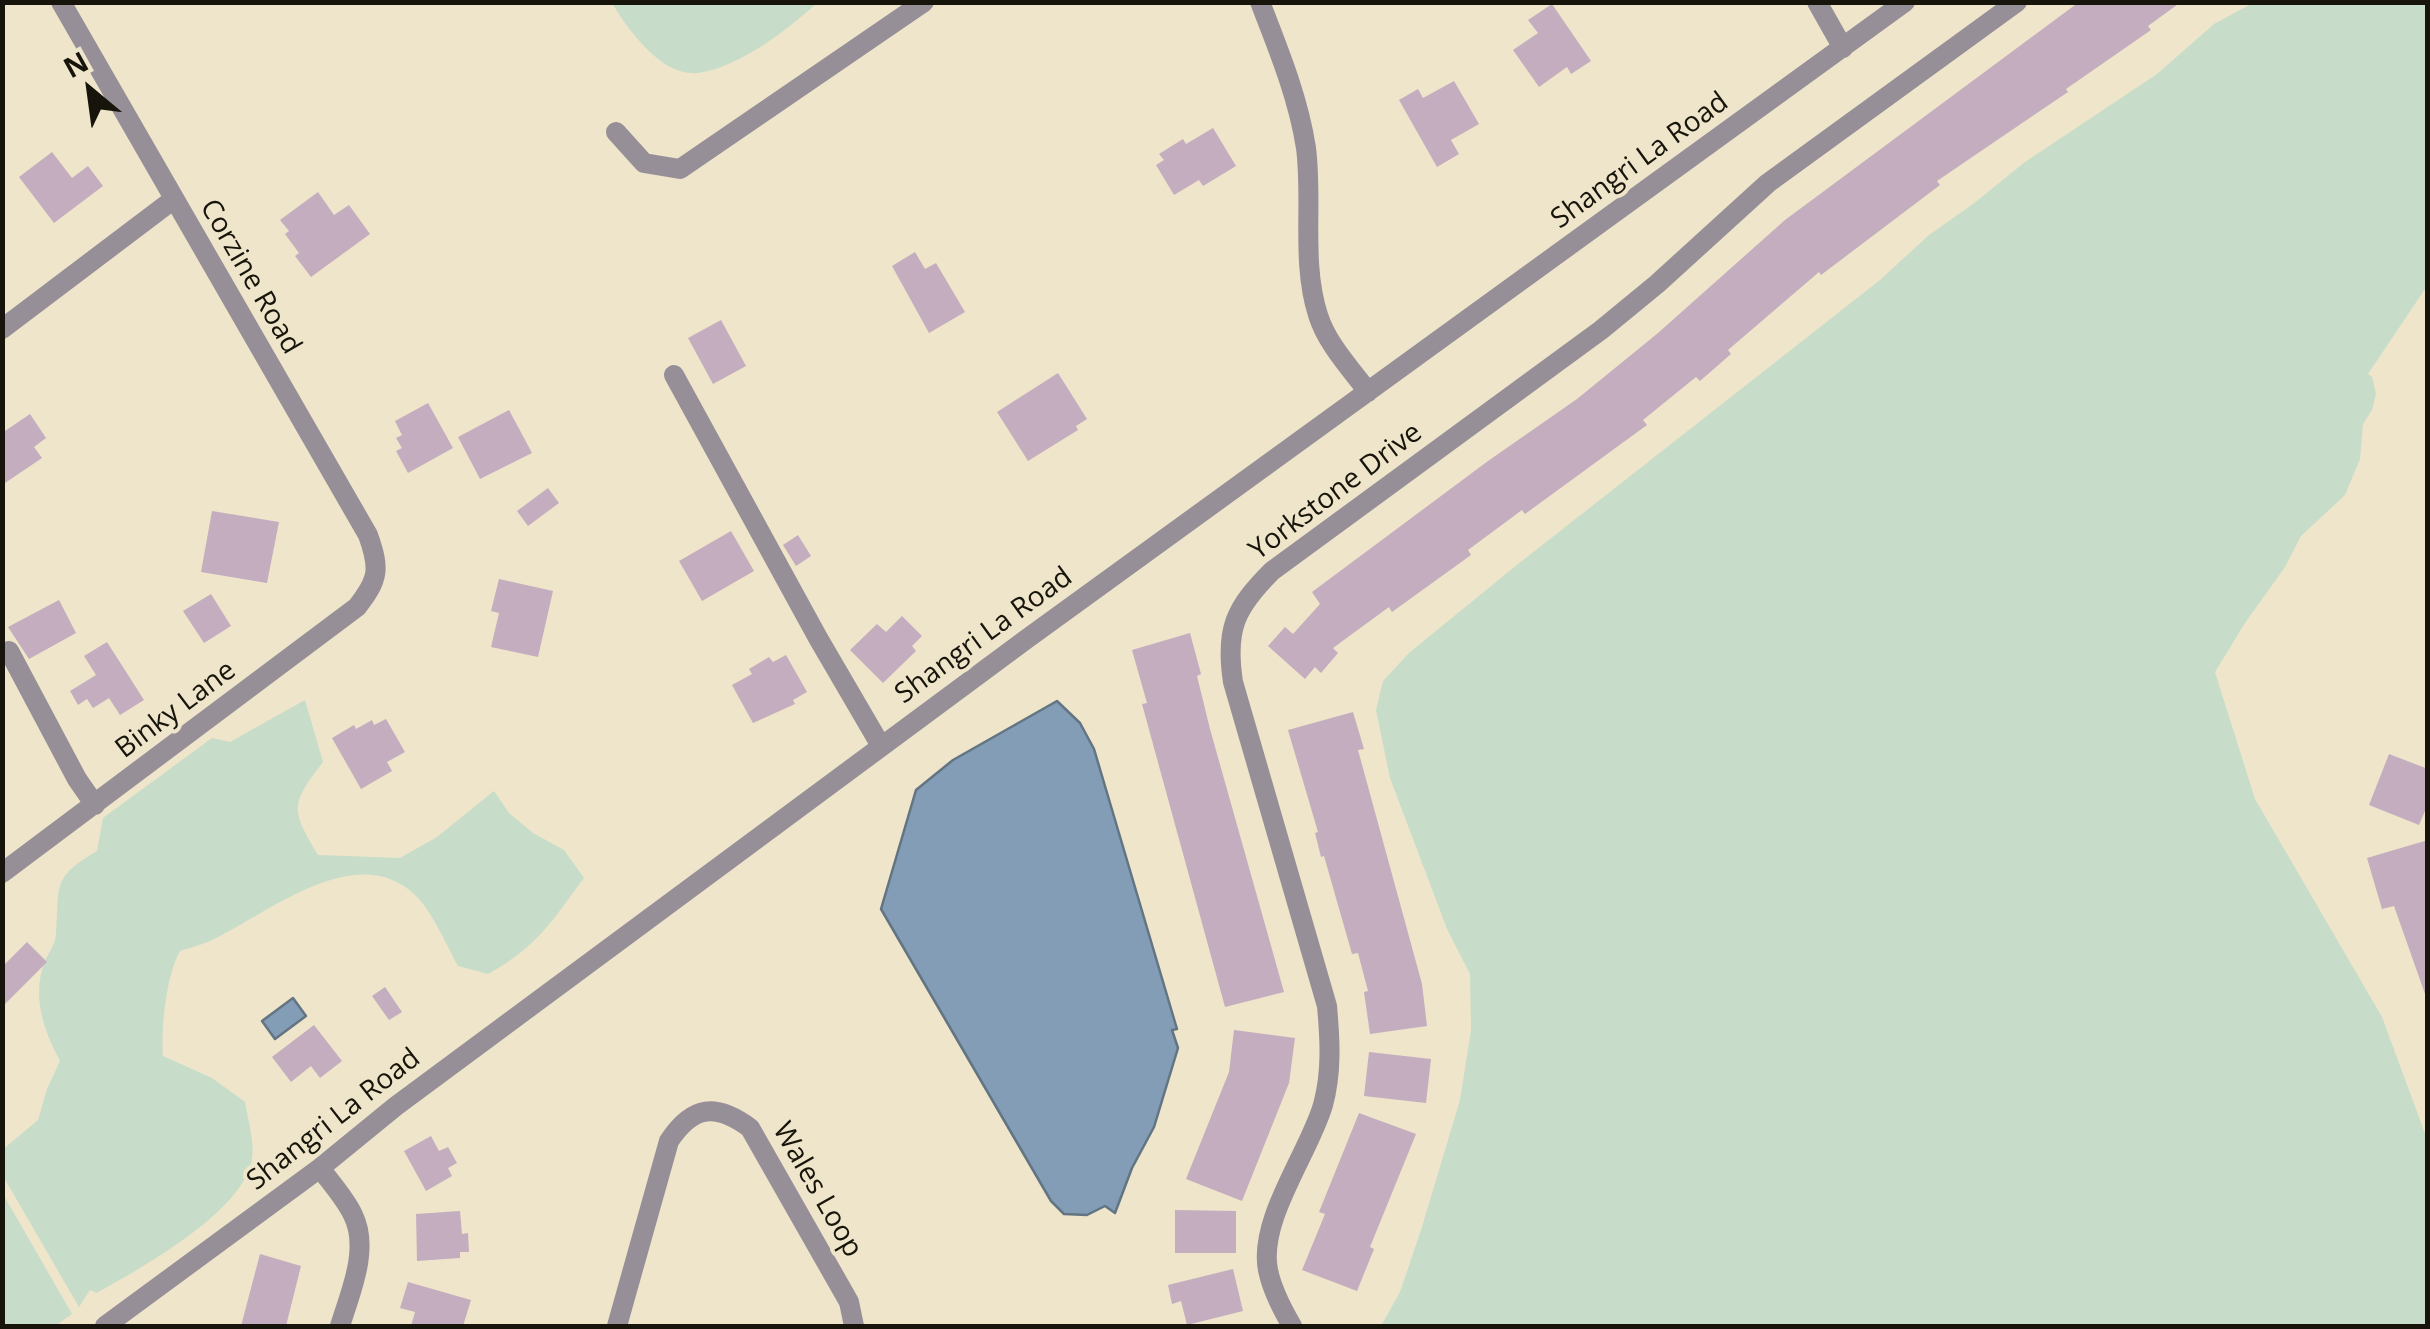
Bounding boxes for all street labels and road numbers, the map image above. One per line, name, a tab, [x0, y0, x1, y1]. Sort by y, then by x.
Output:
street label: Shangri La Road	[1545, 86, 1735, 236]
street label: Corzine Road	[192, 194, 308, 360]
street label: Yorkstone Drive	[1243, 416, 1429, 568]
street label: Shangri La Road	[889, 561, 1079, 711]
street label: Binky Lane	[109, 654, 243, 766]
street label: Shangri La Road	[241, 1042, 427, 1198]
street label: Wales Loop	[765, 1117, 869, 1263]

